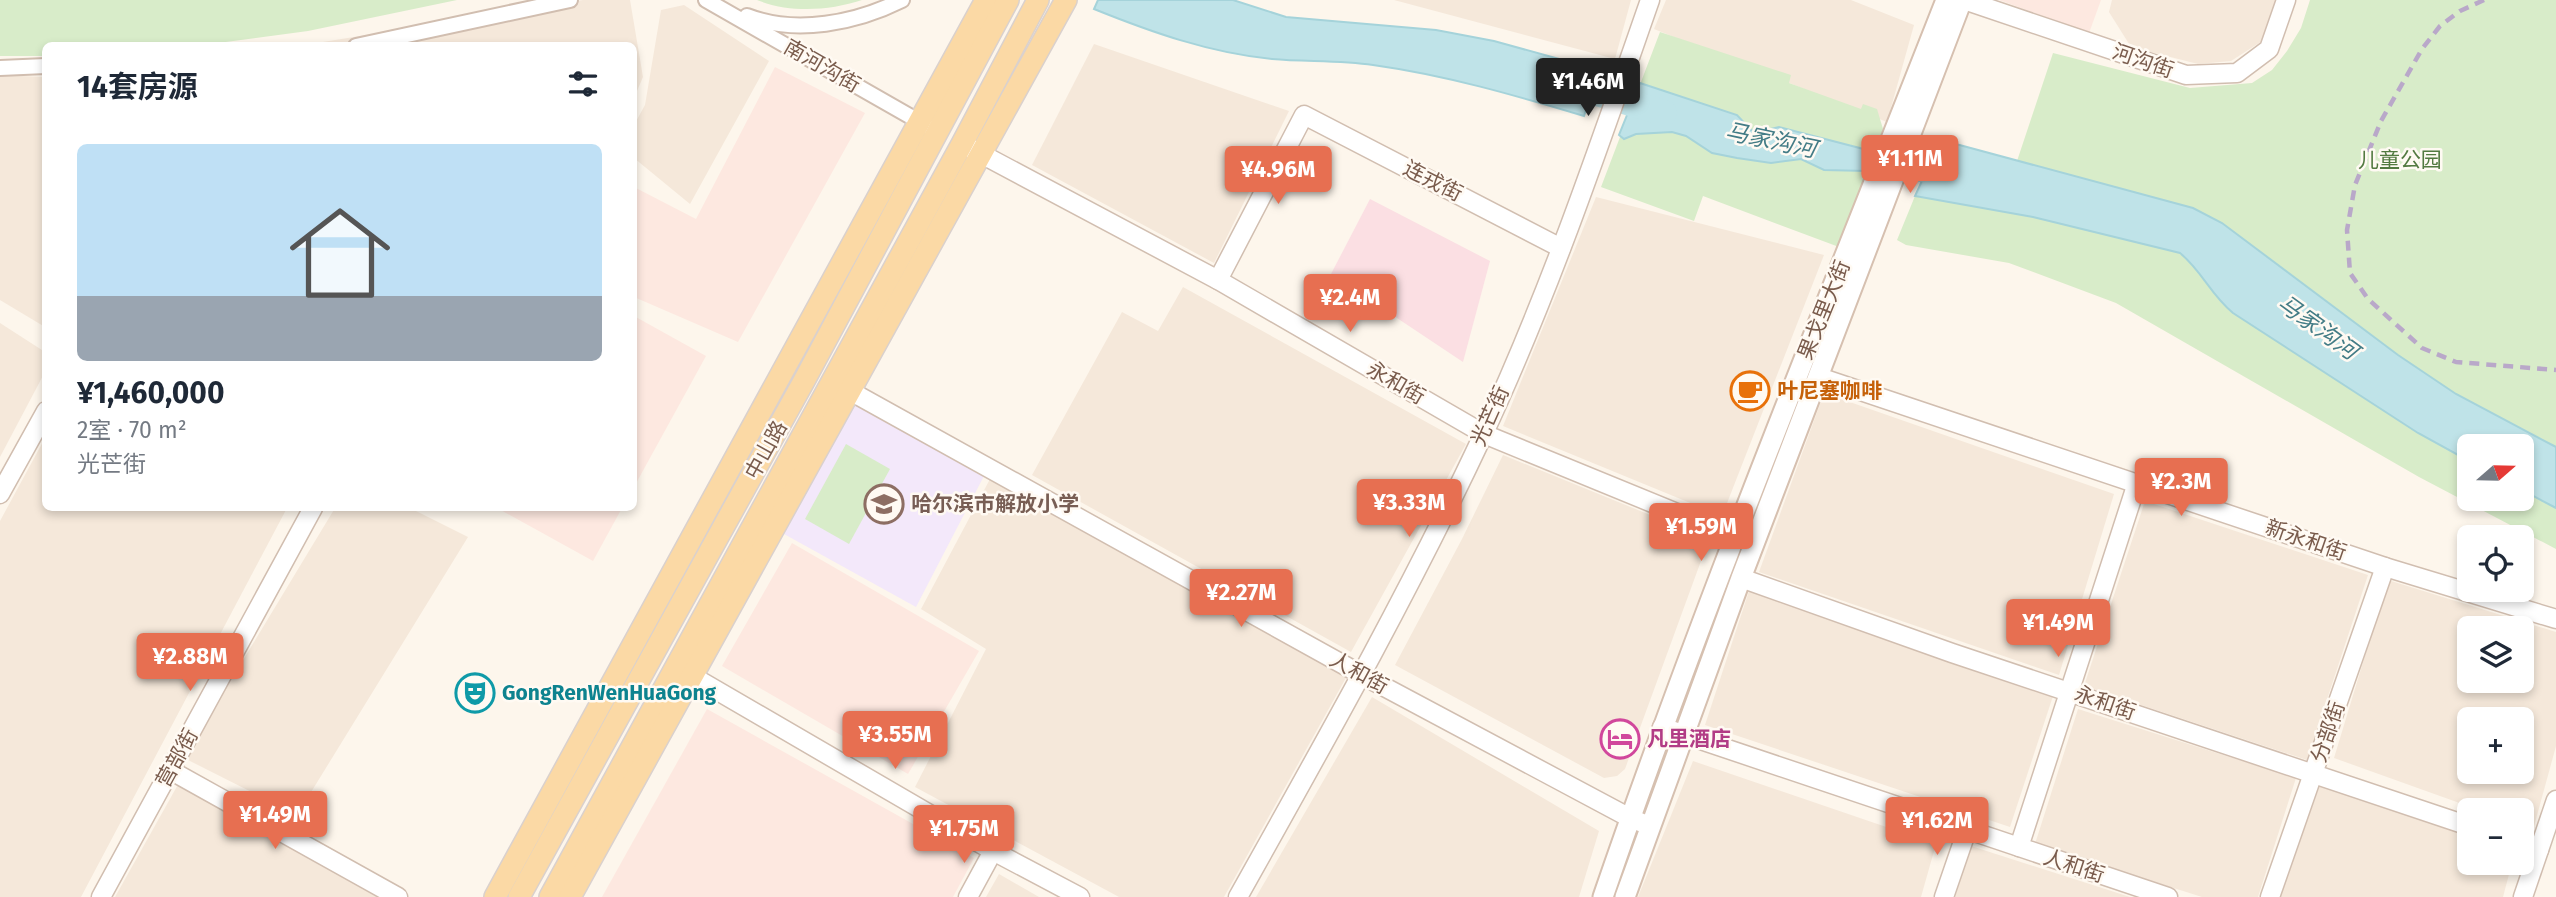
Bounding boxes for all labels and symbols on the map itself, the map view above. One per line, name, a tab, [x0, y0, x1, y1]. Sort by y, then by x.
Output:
street label: 南河沟街	[779, 34, 865, 98]
street label: 河沟街	[2109, 38, 2177, 84]
pin: ¥1.46M	[1531, 58, 1645, 118]
water label: 马家沟河	[1723, 117, 1823, 164]
pin: ¥1.11M	[1853, 136, 1967, 195]
pin: ¥4.96M	[1221, 146, 1335, 206]
park label: 儿童公园	[2358, 147, 2442, 173]
street label: 连戎街	[1399, 155, 1467, 207]
street label: 果戈里大街	[1792, 256, 1856, 364]
pin: ¥2.4M	[1301, 274, 1399, 334]
water label: 马家沟河	[2273, 289, 2367, 368]
street label: 永和街	[1362, 356, 1430, 410]
cafe icon: 叶尼塞咖啡	[1729, 370, 1771, 412]
place label: 叶尼塞咖啡	[1777, 378, 1882, 404]
street label: 光芒街	[1465, 382, 1515, 450]
street label: 中山路	[739, 416, 793, 484]
north arrow	[2457, 434, 2534, 511]
pin: ¥2.3M	[2132, 458, 2230, 518]
pin: ¥3.33M	[1352, 480, 1466, 539]
school or university icon: 哈尔滨市解放小学	[863, 483, 905, 525]
place label: 哈尔滨市解放小学	[911, 491, 1079, 517]
pin: ¥1.59M	[1644, 504, 1758, 563]
street label: 新永和街	[2262, 514, 2350, 566]
pin: ¥2.27M	[1184, 570, 1298, 629]
pin: ¥1.49M	[2001, 600, 2115, 659]
pin: ¥2.88M	[133, 634, 247, 693]
street label: 人和街	[1325, 646, 1393, 700]
theatre icon: GongRenWenHuaGong	[454, 672, 496, 714]
place label: GongRenWenHuaGong	[502, 680, 717, 706]
street label: 永和街	[2071, 680, 2139, 726]
street label: 分部街	[2305, 698, 2351, 766]
pin: ¥3.55M	[838, 712, 952, 771]
hotel icon: 凡里酒店	[1599, 718, 1641, 760]
street label: 营部街	[150, 724, 204, 792]
place label: 凡里酒店	[1647, 726, 1731, 752]
pin: ¥1.49M	[218, 792, 332, 851]
pin: ¥1.62M	[1880, 798, 1994, 857]
pin: ¥1.75M	[907, 806, 1021, 865]
street label: 人和街	[2040, 844, 2108, 888]

